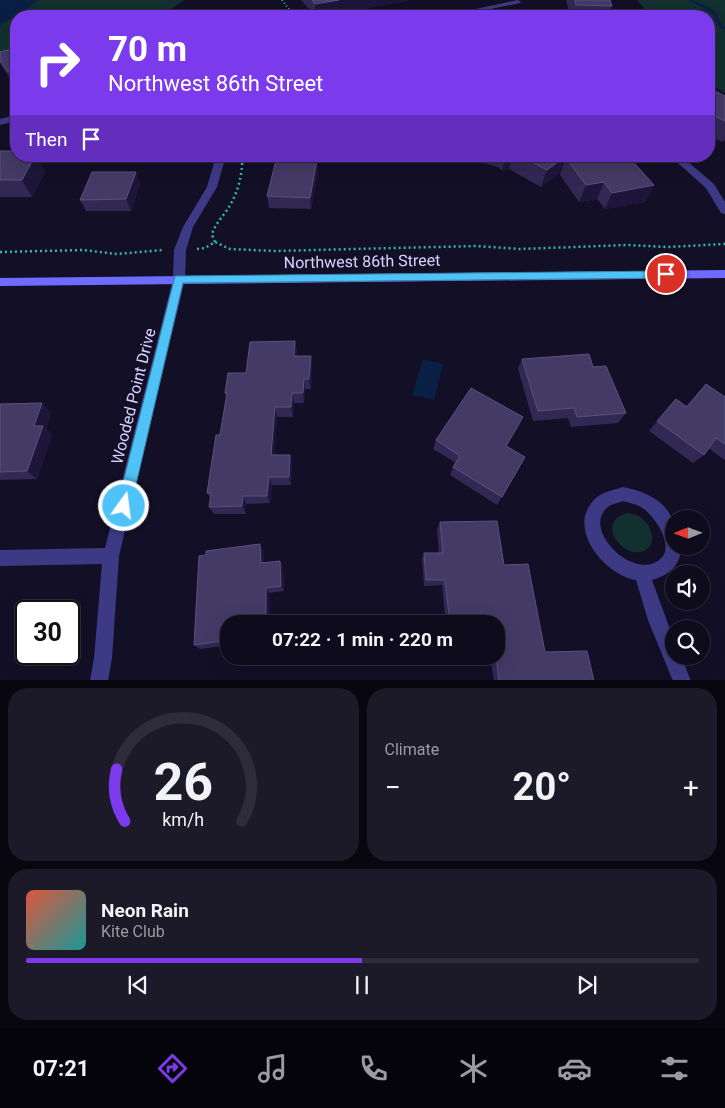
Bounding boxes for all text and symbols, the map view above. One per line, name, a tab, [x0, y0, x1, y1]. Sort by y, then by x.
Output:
text: 70 m	[108, 29, 187, 70]
icon: right	[25, 30, 90, 95]
text: Northwest 86th Street	[108, 71, 323, 96]
icon: arrive	[77, 125, 105, 153]
text: Then	[25, 128, 67, 151]
street label: Northwest 86th Street	[284, 251, 440, 272]
pin	[645, 253, 687, 295]
icon: arrive	[652, 260, 680, 288]
street label: Wooded Point Drive	[107, 326, 160, 466]
position arrow	[97, 479, 149, 531]
north arrow	[665, 510, 710, 555]
map controls	[665, 510, 710, 665]
button: sound	[665, 565, 710, 610]
speed limit sign: 30	[15, 600, 80, 665]
button: search	[665, 620, 710, 665]
text: 07:22 · 1 min · 220 m	[272, 628, 453, 651]
text: Climate	[385, 740, 439, 759]
text: 26	[153, 752, 213, 813]
text: 20°	[513, 765, 571, 809]
text: −	[385, 771, 401, 804]
text: +	[683, 771, 699, 804]
text: km/h	[162, 809, 204, 830]
text: Neon Rain	[101, 899, 189, 922]
text: Kite Club	[101, 922, 165, 941]
icon: previous	[124, 971, 152, 999]
icon: pause	[348, 971, 376, 999]
icon: next	[573, 971, 601, 999]
icon: directions	[155, 1051, 190, 1086]
icon: music	[255, 1051, 290, 1086]
icon: phone	[356, 1051, 391, 1086]
icon: climate	[456, 1051, 491, 1086]
icon: car	[557, 1051, 592, 1086]
icon: filters	[657, 1051, 692, 1086]
text: 07:21	[33, 1056, 89, 1081]

